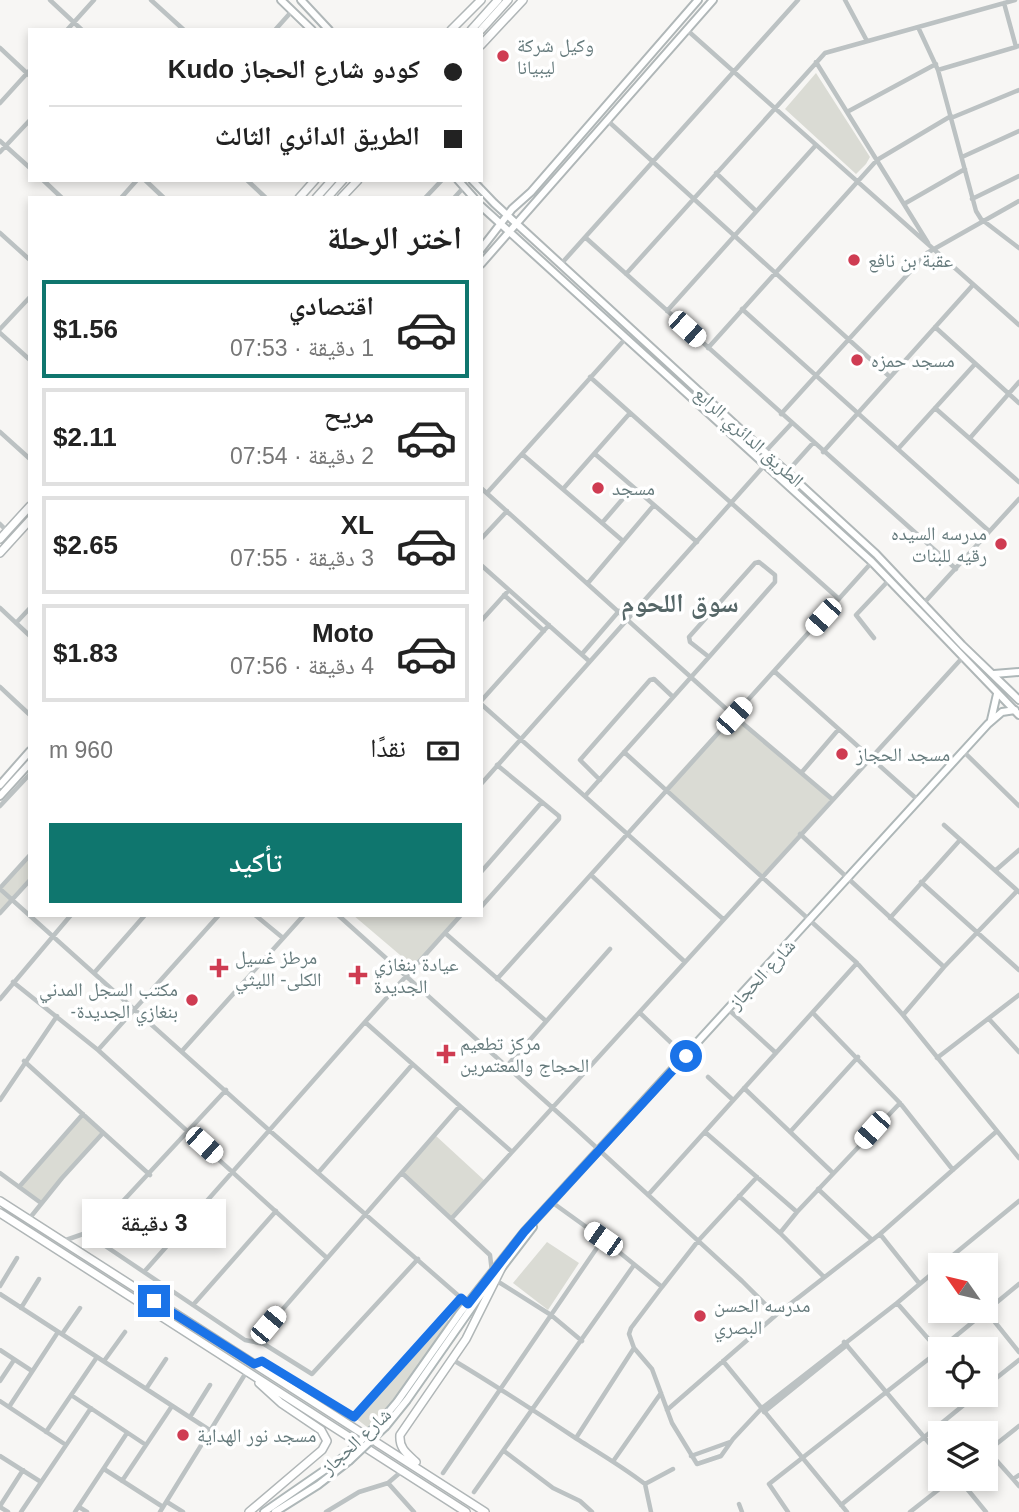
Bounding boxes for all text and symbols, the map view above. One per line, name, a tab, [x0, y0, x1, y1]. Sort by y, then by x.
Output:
place label: وكيل شركة ليبيانا	[517, 35, 594, 78]
marker: وكيل شركة ليبيانا	[495, 48, 511, 64]
text: كودو شارع الحجاز Kudo	[168, 54, 420, 84]
text: الطريق الدائري الثالث	[215, 121, 420, 151]
text: اختر الرحلة	[327, 220, 462, 256]
place label: عقبة بن نافع	[868, 250, 953, 273]
marker: عقبة بن نافع	[846, 252, 862, 268]
text: اقتصادي	[289, 291, 374, 321]
icon: car	[395, 298, 458, 361]
car	[665, 307, 710, 351]
text: $1.56	[53, 314, 118, 344]
text: 1 دقيقة · 07:53	[230, 335, 374, 361]
place label: مسجد حمزه	[871, 350, 955, 372]
marker: مسجد حمزه	[849, 352, 865, 368]
street label: الطريق الدائري الرابع	[687, 383, 808, 495]
text: مريح	[324, 399, 374, 429]
icon: car	[395, 406, 458, 469]
text: $2.11	[53, 422, 117, 452]
text: 2 دقيقة · 07:54	[230, 443, 374, 469]
place label: مسجد	[612, 478, 655, 499]
marker: مسجد	[590, 480, 606, 496]
text: XL	[341, 510, 374, 540]
icon: car	[395, 514, 458, 577]
place label: مدرسه السيده رقيه للبنات	[891, 523, 987, 567]
text: $2.65	[53, 530, 118, 560]
marker: مدرسه السيده رقيه للبنات	[993, 536, 1009, 552]
text: 3 دقيقة · 07:55	[230, 545, 374, 571]
district label: سوق اللحوم	[621, 588, 739, 621]
car	[802, 594, 845, 640]
text: Moto	[312, 618, 374, 648]
icon: car	[395, 622, 458, 685]
text: $1.83	[53, 638, 118, 668]
text: 4 دقيقة · 07:56	[230, 653, 374, 679]
car	[713, 693, 756, 739]
icon: cash	[424, 732, 462, 770]
text: نقدًا	[370, 733, 406, 763]
text: 960 m	[49, 737, 113, 763]
place label: مسجد الحجاز	[855, 744, 950, 766]
marker: مسجد الحجاز	[834, 746, 850, 762]
button: تأكيد	[49, 823, 462, 903]
street label: شارع الحجاز	[724, 935, 800, 1015]
place label: مرطز غسيل الكلى- الليثي	[235, 947, 322, 994]
place label: عيادة بنغازي الجديدة	[374, 954, 459, 997]
marker: مرطز غسيل الكلى- الليثي	[209, 958, 229, 978]
marker: عيادة بنغازي الجديدة	[348, 965, 368, 985]
place label: مكتب السجل المدني -بنغازي الجديدة	[39, 979, 178, 1026]
marker: مكتب السجل المدني -بنغازي الجديدة	[184, 992, 200, 1008]
place label: مركز تطعيم الحجاج والمعتمرين	[460, 1033, 589, 1077]
route start	[670, 1040, 702, 1072]
marker: مركز تطعيم الحجاج والمعتمرين	[438, 1046, 454, 1062]
car	[851, 1107, 894, 1153]
car	[182, 1123, 227, 1167]
callout: 3 دقيقة	[82, 1200, 226, 1248]
text: 3 دقيقة	[121, 1210, 187, 1236]
car	[580, 1218, 627, 1260]
north arrow	[928, 1253, 998, 1323]
map controls	[928, 1253, 998, 1491]
route end	[138, 1285, 170, 1317]
place label: مدرسه الحسن البصري	[714, 1295, 810, 1342]
car	[247, 1302, 290, 1348]
marker: مدرسه الحسن البصري	[692, 1308, 708, 1324]
button: locate	[928, 1337, 998, 1407]
street label: شارع الحجاز	[316, 1404, 396, 1480]
button: layers	[928, 1421, 998, 1491]
place label: مسجد نور الهداية	[197, 1425, 316, 1447]
marker: مسجد نور الهداية	[175, 1427, 191, 1443]

